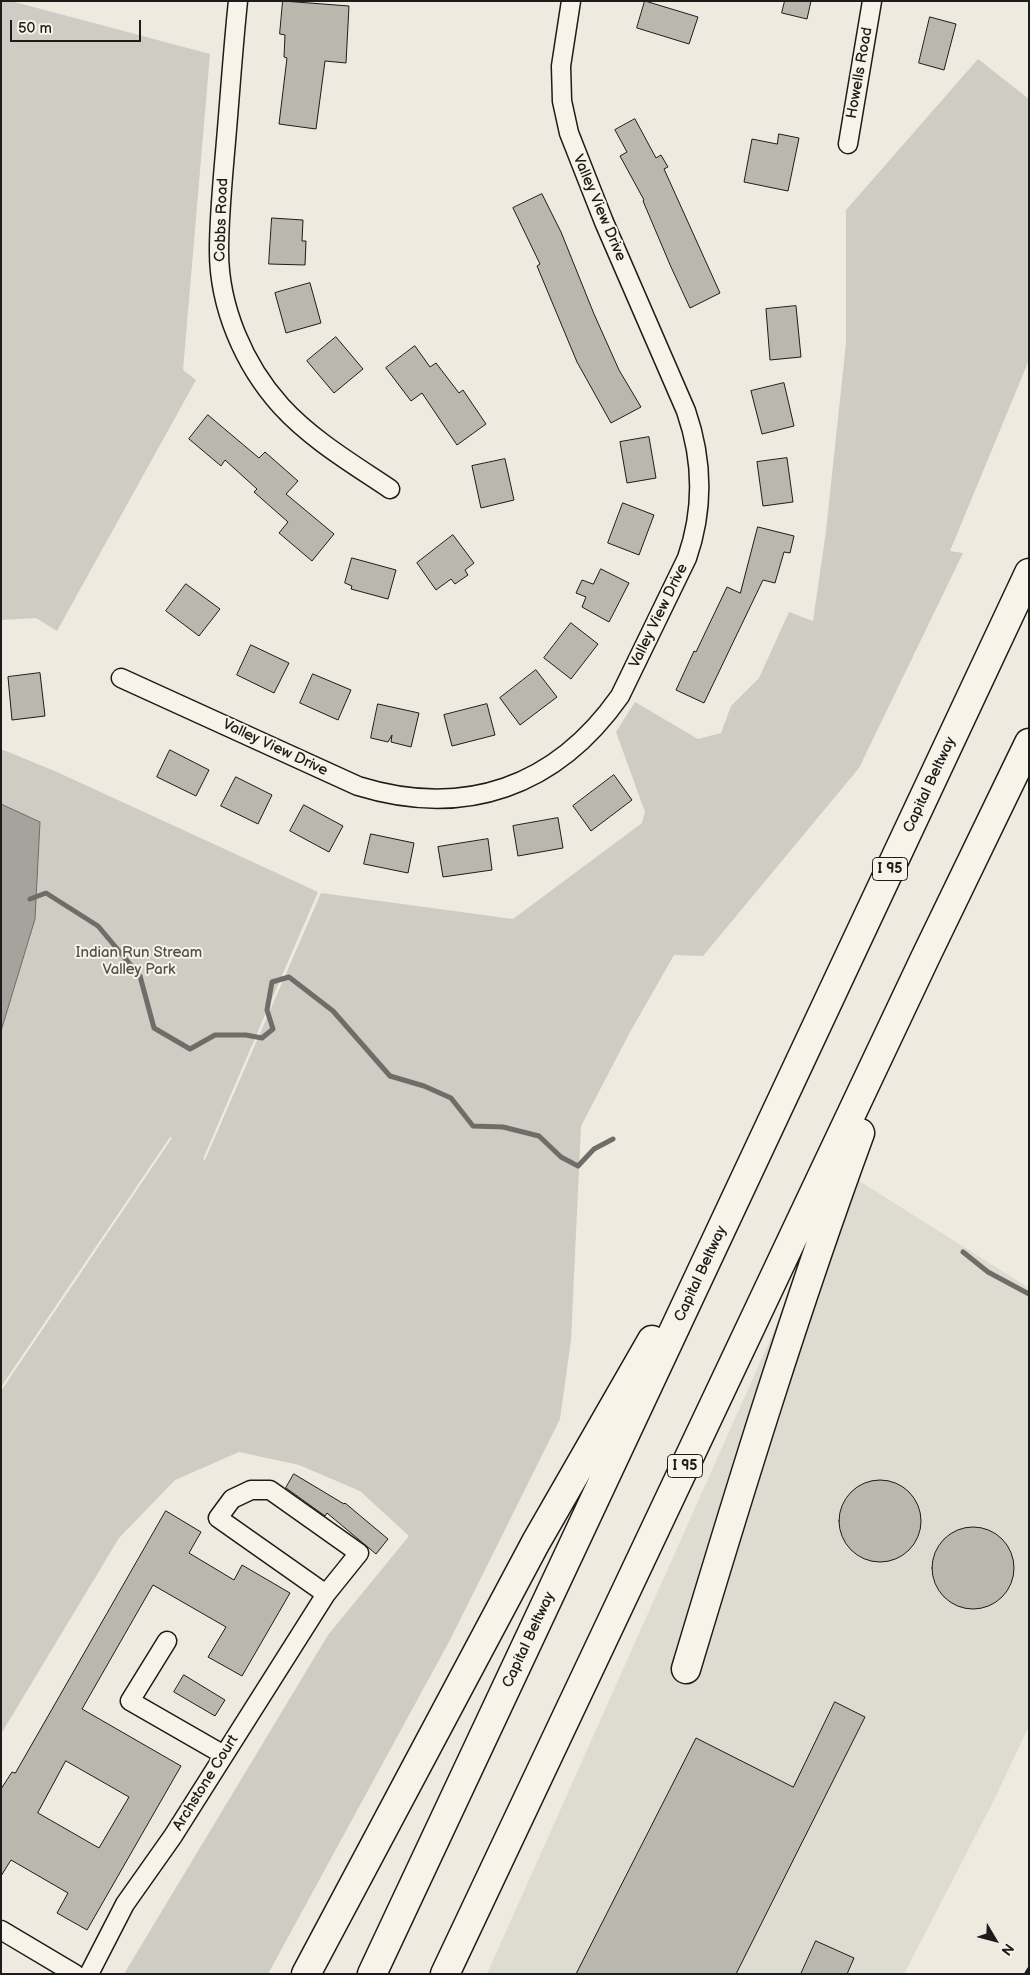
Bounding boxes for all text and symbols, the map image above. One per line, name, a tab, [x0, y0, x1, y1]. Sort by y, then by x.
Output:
scale bar	[12, 10, 144, 42]
text: 50 m	[18, 19, 52, 38]
street label: Howells Road	[843, 26, 877, 120]
street label: Valley View Drive	[568, 152, 630, 264]
street label: Cobbs Road	[212, 178, 232, 262]
street label: Valley View Drive	[626, 561, 692, 671]
street label: Valley View Drive	[220, 716, 330, 780]
street label: Capital Beltway	[900, 734, 960, 836]
road number: I 95	[872, 858, 908, 881]
park label: Indian Run Stream Valley Park	[76, 944, 202, 979]
street label: Capital Beltway	[671, 1223, 731, 1325]
road number: I 95	[668, 1454, 702, 1478]
street label: Capital Beltway	[499, 1589, 559, 1691]
street label: Archstone Court	[169, 1732, 243, 1834]
north arrow	[970, 1915, 1020, 1965]
text: N	[997, 1940, 1017, 1959]

